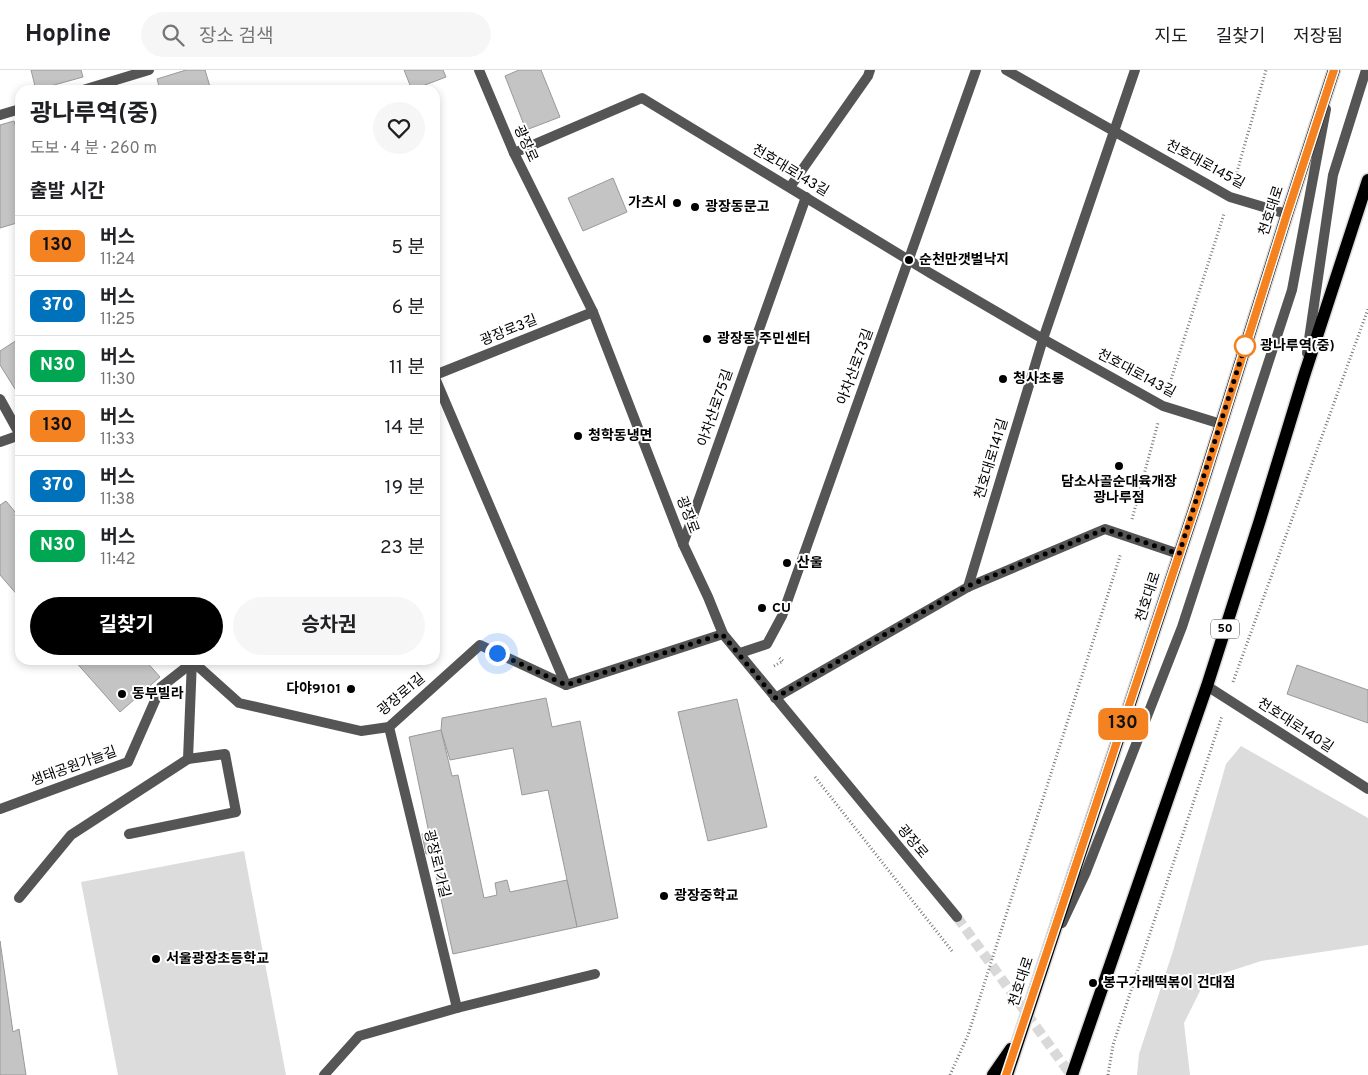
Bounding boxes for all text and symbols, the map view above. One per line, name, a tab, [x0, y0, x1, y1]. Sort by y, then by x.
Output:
search box	[141, 12, 491, 57]
text: Hopline	[25, 20, 111, 50]
icon: search	[159, 21, 187, 49]
text: 장소 검색	[199, 25, 273, 49]
text: 지도	[1155, 26, 1188, 49]
text: 길찾기	[1216, 26, 1265, 49]
text: 저장됨	[1293, 26, 1343, 49]
text: 광나루역(중)	[30, 100, 158, 130]
button: heart	[373, 102, 425, 154]
street label: 광장로	[509, 123, 541, 165]
street label: 천호대로145길	[1163, 136, 1248, 193]
text: 도보 · 4 분 · 260 m	[30, 139, 157, 159]
street label: 천호대로143길	[749, 141, 832, 201]
text: 출발 시간	[30, 180, 105, 204]
street label: 천호대로	[1255, 183, 1288, 238]
place label: 가츠시	[628, 195, 667, 212]
marker: 가츠시	[671, 197, 683, 209]
place label: 광장동문고	[705, 199, 770, 216]
marker: 광장동문고	[689, 201, 701, 213]
text: 버스	[100, 226, 135, 250]
text: 130	[43, 234, 72, 257]
text: 5 분	[391, 236, 425, 260]
text: 11:24	[100, 250, 135, 270]
place label: 순천만갯벌낙지	[919, 251, 1009, 269]
marker: 순천만갯벌낙지	[903, 254, 915, 266]
text: 버스	[100, 286, 135, 310]
text: 370	[41, 294, 74, 317]
text: 6 분	[392, 296, 425, 320]
text: 11:25	[100, 310, 135, 330]
street label: 광장로3길	[478, 312, 540, 350]
street label: 아차산로73길	[834, 327, 878, 407]
place label: 광장동 주민센터	[717, 331, 811, 348]
marker: 광장동 주민센터	[701, 333, 713, 345]
marker: 광나루역(중)	[1234, 335, 1256, 357]
place label: 광나루역(중)	[1260, 338, 1335, 355]
street label: 천호대로143길	[1094, 345, 1179, 402]
text: 버스	[100, 346, 135, 370]
text: N30	[40, 354, 75, 377]
text: 11 분	[389, 356, 425, 380]
street label: 아차산로75길	[695, 367, 737, 449]
text: 11:30	[100, 370, 136, 390]
place label: 청사초롱	[1013, 371, 1065, 388]
marker: 청사초롱	[997, 373, 1009, 385]
text: 버스	[100, 406, 135, 430]
text: 130	[43, 414, 72, 437]
text: 14 분	[385, 416, 425, 440]
street label: 천호대로141길	[971, 416, 1012, 501]
place label: 청학동냉면	[588, 427, 652, 445]
text: 11:33	[100, 430, 135, 450]
marker: 청학동냉면	[572, 430, 584, 442]
marker: 담소사골순대육개장 광나루점	[1113, 460, 1125, 472]
text: 버스	[100, 466, 135, 490]
text: 370	[41, 474, 74, 497]
place label: 담소사골순대육개장 광나루점	[1061, 474, 1177, 507]
text: 19 분	[385, 476, 425, 500]
text: 11:38	[100, 490, 135, 510]
street label: 광장로	[672, 494, 702, 536]
text: 버스	[100, 526, 135, 550]
text: N30	[40, 534, 75, 557]
text: 23 분	[380, 536, 425, 560]
text: 11:42	[100, 550, 136, 570]
place label: 산울	[797, 555, 823, 572]
marker: 산울	[781, 557, 793, 569]
street label: 천호대로	[1132, 569, 1165, 624]
button: 길찾기	[30, 597, 223, 655]
button: 승차권	[233, 597, 425, 655]
place label: CU	[772, 600, 791, 617]
marker: CU	[756, 602, 768, 614]
road number: 50	[1211, 620, 1239, 638]
your location	[485, 641, 510, 666]
street label: 광장로1길	[375, 670, 429, 720]
place label: 다야9101	[286, 681, 341, 698]
marker: 다야9101	[345, 683, 357, 695]
place label: 동부빌라	[132, 686, 184, 703]
marker: 동부빌라	[116, 688, 128, 700]
street label: 천호대로140길	[1254, 694, 1337, 757]
line badge: 130	[1094, 708, 1152, 740]
text: 130	[1108, 712, 1138, 735]
street label: 생태공원가늘길	[29, 744, 119, 790]
street label: 광장로	[893, 822, 931, 862]
street label: 광장로1가길	[419, 828, 453, 900]
place label: 광장중학교	[674, 887, 739, 905]
marker: 광장중학교	[658, 890, 670, 902]
place label: 서울광장초등학교	[166, 950, 269, 968]
marker: 서울광장초등학교	[150, 953, 162, 965]
street label: 천호대로	[1005, 954, 1038, 1009]
place label: 봉구가래떡볶이 건대점	[1103, 975, 1235, 992]
marker: 봉구가래떡볶이 건대점	[1087, 977, 1099, 989]

